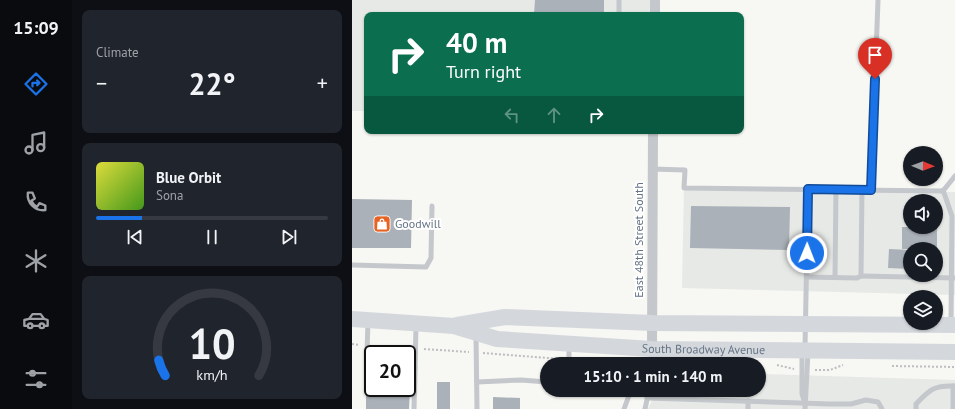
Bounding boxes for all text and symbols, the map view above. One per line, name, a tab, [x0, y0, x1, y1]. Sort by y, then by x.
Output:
text: 15:09	[13, 16, 59, 39]
text: 40 m	[446, 24, 507, 61]
icon: right	[380, 28, 432, 80]
pin	[858, 38, 892, 79]
text: Climate	[96, 44, 139, 61]
icon: arrive	[864, 44, 886, 66]
text: Turn right	[446, 60, 521, 83]
text: 22°	[188, 64, 236, 103]
text: −	[96, 69, 107, 97]
text: +	[317, 69, 328, 97]
icon: directions	[22, 70, 50, 98]
icon: left	[501, 104, 523, 126]
icon: ahead	[543, 104, 565, 126]
icon: right	[585, 104, 607, 126]
icon: music	[22, 129, 50, 157]
north arrow	[903, 146, 943, 186]
map controls	[903, 146, 943, 330]
text: Blue Orbit	[156, 168, 221, 187]
street label: East 48th Street South	[631, 182, 646, 298]
text: Sona	[156, 187, 183, 204]
icon: phone	[22, 188, 50, 216]
button: sound	[903, 194, 943, 234]
shop icon: Goodwill	[372, 214, 392, 234]
place label: Goodwill	[395, 216, 441, 231]
icon: previous	[124, 226, 146, 248]
icon: pause	[201, 226, 223, 248]
icon: next	[278, 226, 300, 248]
position arrow	[786, 232, 828, 274]
button: search	[903, 242, 943, 282]
icon: climate	[22, 247, 50, 275]
button: layers	[903, 290, 943, 330]
icon: car	[22, 306, 50, 334]
text: 10	[188, 316, 236, 369]
street label: South Broadway Avenue	[641, 340, 765, 357]
speed limit sign: 20	[364, 345, 416, 397]
text: km/h	[196, 364, 228, 383]
icon: filters	[22, 365, 50, 393]
text: 15:10 · 1 min · 140 m	[584, 367, 722, 386]

